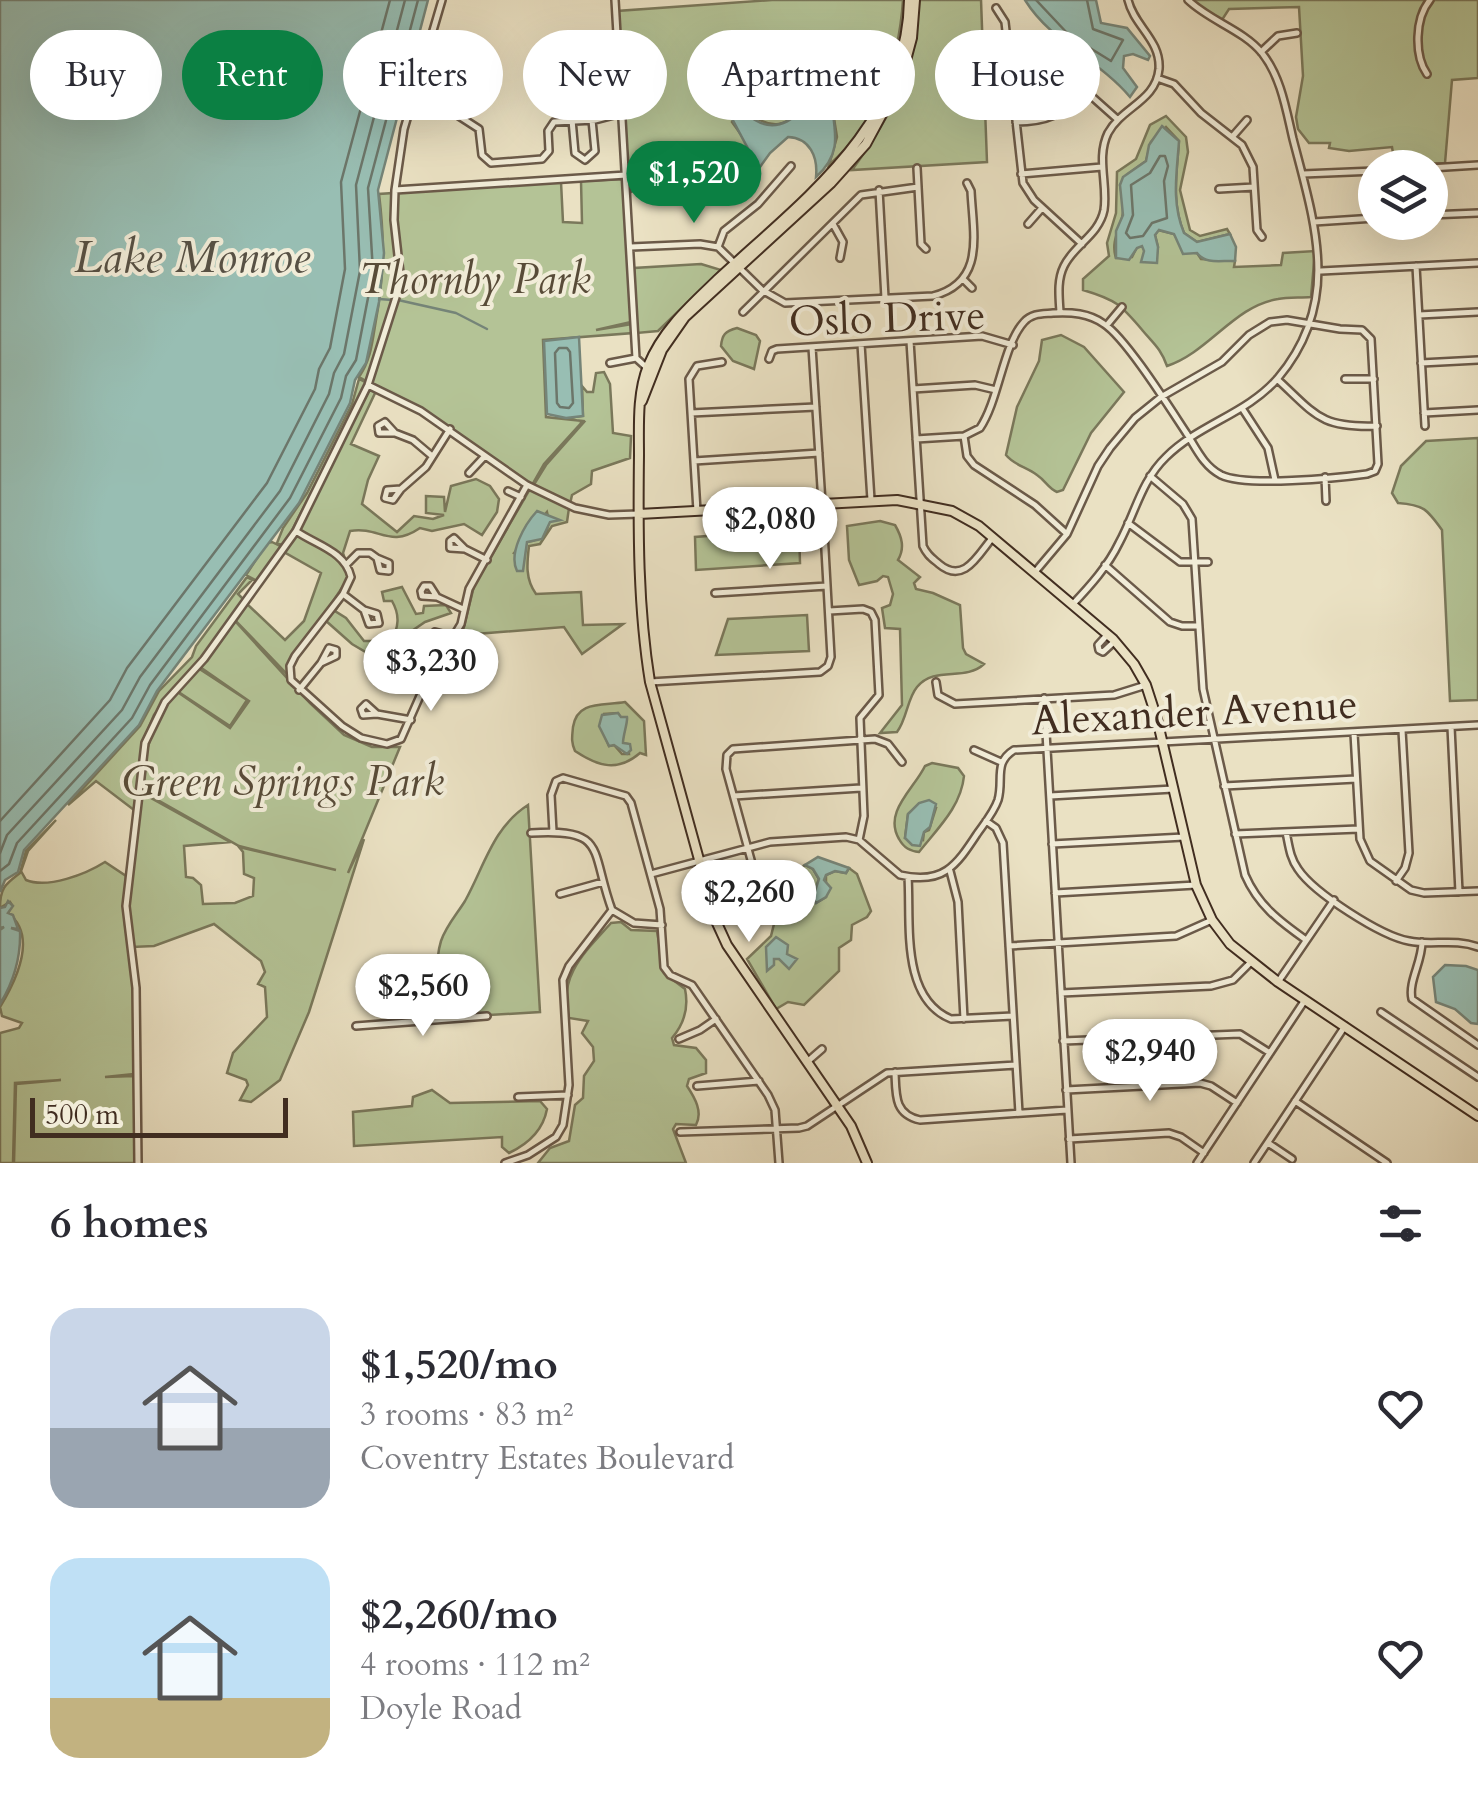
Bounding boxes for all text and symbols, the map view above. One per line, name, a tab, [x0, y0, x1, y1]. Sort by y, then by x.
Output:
chip: Buy	[30, 30, 162, 120]
chip: Rent	[182, 30, 323, 120]
chip: Filters	[343, 30, 503, 120]
chip: New	[523, 30, 667, 120]
chip: Apartment	[687, 30, 915, 120]
chip: House	[935, 30, 1100, 120]
pin: $1,520	[613, 141, 775, 226]
map controls	[1358, 150, 1448, 240]
button: layers	[1358, 150, 1448, 240]
text: $1,520	[648, 151, 740, 195]
water label: Lake Monroe	[74, 227, 311, 288]
park label: Thornby Park	[359, 251, 591, 308]
street label: Oslo Drive	[788, 287, 986, 350]
pin: $2,080	[689, 487, 851, 572]
text: $2,080	[724, 497, 816, 541]
pin: $3,230	[350, 629, 512, 714]
text: $3,230	[385, 639, 477, 683]
street label: Alexander Avenue	[1029, 675, 1359, 750]
park label: Green Springs Park	[122, 753, 444, 810]
pin: $2,260	[668, 860, 830, 945]
text: $2,260	[703, 870, 795, 914]
pin: $2,560	[342, 954, 504, 1039]
text: $2,560	[377, 964, 469, 1008]
pin: $2,940	[1069, 1019, 1231, 1104]
text: $2,940	[1104, 1029, 1196, 1073]
scale bar	[30, 1093, 288, 1138]
text: 500 m	[45, 1096, 119, 1134]
text: 6 homes	[50, 1195, 208, 1252]
icon: filters	[1373, 1196, 1428, 1251]
text: $1,520/mo	[360, 1336, 558, 1393]
icon: home	[130, 1348, 250, 1468]
icon: heart	[1373, 1381, 1428, 1436]
text: 3 rooms · 83 m²	[360, 1393, 573, 1437]
text: Coventry Estates Boulevard	[360, 1437, 734, 1481]
text: $2,260/mo	[360, 1586, 558, 1643]
icon: home	[130, 1598, 250, 1718]
icon: heart	[1373, 1631, 1428, 1686]
text: 4 rooms · 112 m²	[360, 1643, 590, 1687]
text: Doyle Road	[360, 1687, 522, 1731]

